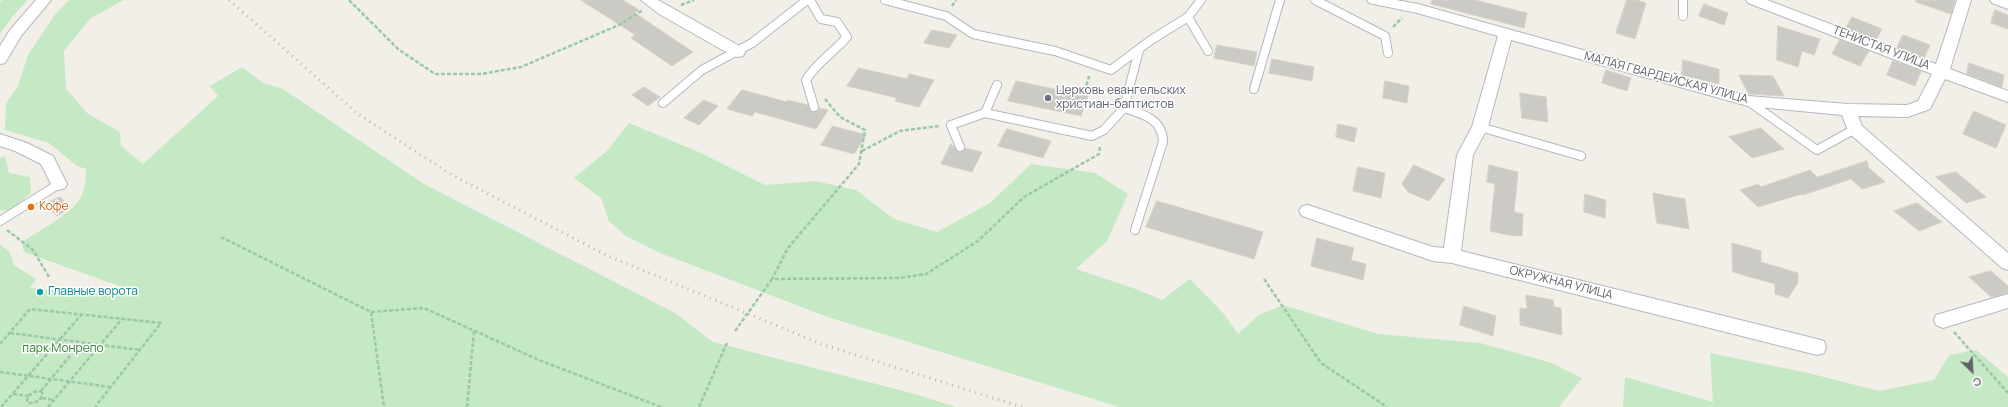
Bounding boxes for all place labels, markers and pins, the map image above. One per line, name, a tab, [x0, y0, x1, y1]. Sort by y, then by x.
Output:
place label: Церковь евангельских христиан-баптистов	[1056, 84, 1186, 112]
marker: Церковь евангельских христиан-баптистов	[1043, 93, 1053, 103]
place label: Кофе	[39, 200, 68, 214]
marker: Кофе	[26, 202, 36, 212]
place label: Главные ворота	[48, 285, 138, 299]
marker: Главные ворота	[35, 287, 45, 297]

